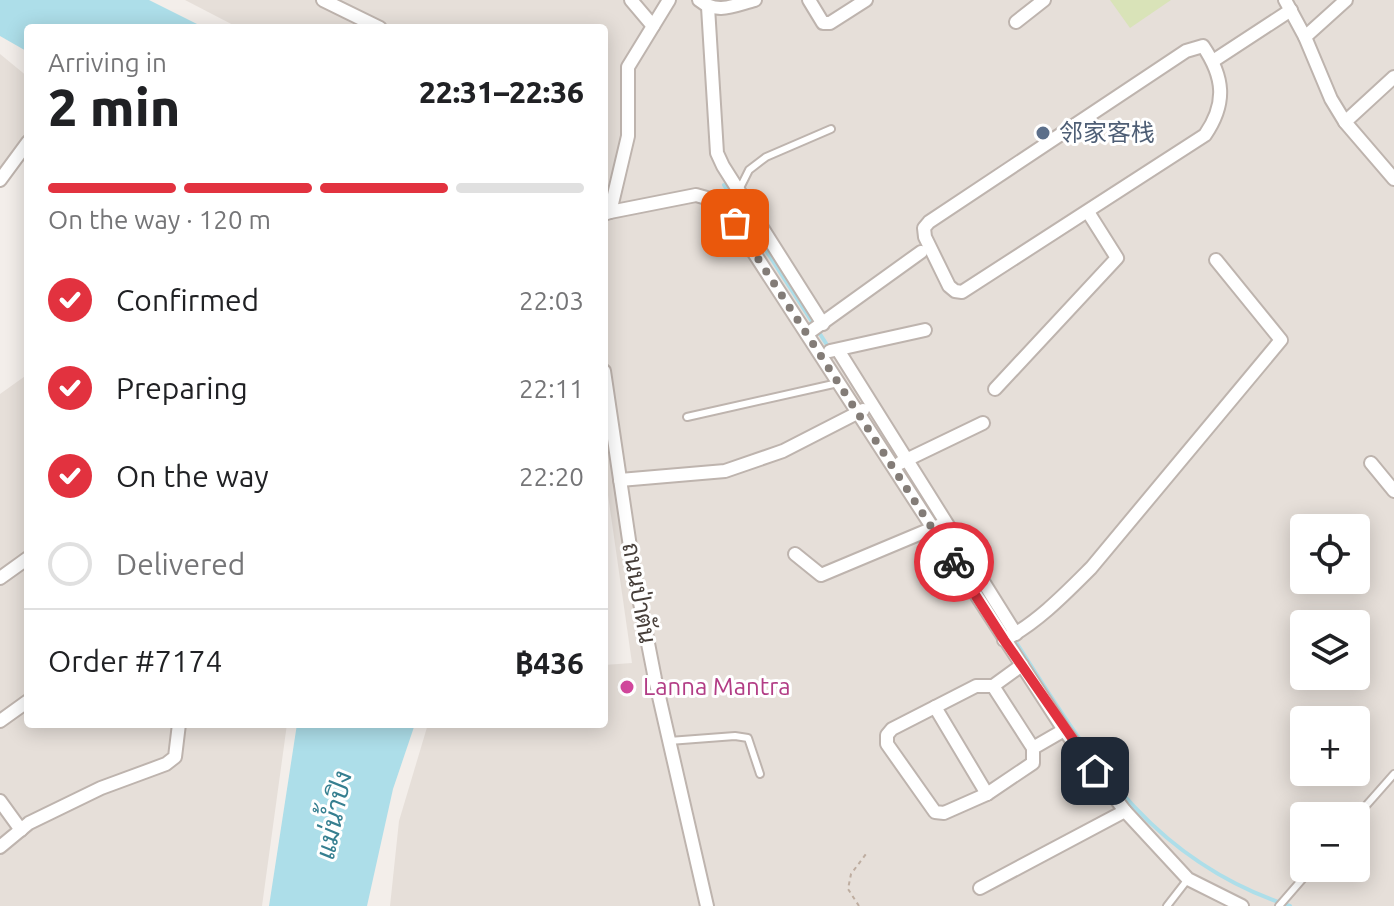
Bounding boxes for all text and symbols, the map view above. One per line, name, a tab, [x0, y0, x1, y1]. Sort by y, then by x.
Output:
text: Arriving in	[48, 48, 167, 77]
text: 22:31–22:36	[419, 75, 584, 109]
text: 2 min	[48, 78, 180, 136]
place label: 邻家客栈	[1059, 119, 1155, 146]
marker: 邻家客栈	[1034, 124, 1052, 142]
pin	[701, 189, 769, 257]
icon: bag	[713, 201, 757, 245]
text: On the way · 120 m	[48, 205, 271, 234]
icon: check	[48, 278, 92, 322]
text: Confirmed	[116, 283, 259, 317]
text: 22:03	[519, 286, 584, 315]
icon: check	[48, 366, 92, 410]
text: Preparing	[116, 371, 248, 405]
text: 22:11	[519, 374, 584, 403]
icon: check	[48, 454, 92, 498]
text: On the way	[116, 459, 269, 493]
text: 22:20	[519, 462, 584, 491]
map controls	[1290, 514, 1370, 882]
button: locate	[1290, 514, 1370, 594]
courier	[914, 522, 994, 602]
street label: ถนนป่าตัน	[617, 540, 662, 645]
icon: bike	[932, 540, 976, 584]
text: Delivered	[116, 547, 245, 581]
button: layers	[1290, 610, 1370, 690]
text: Order #7174	[48, 644, 222, 678]
text: ฿436	[515, 646, 584, 680]
place label: Lanna Mantra	[643, 673, 791, 700]
marker: Lanna Mantra	[618, 678, 636, 696]
button: +	[1290, 706, 1370, 786]
pin	[1061, 737, 1129, 805]
icon: home	[1073, 749, 1117, 793]
water label: แม่น้ำปิง	[304, 767, 357, 861]
button: −	[1290, 802, 1370, 882]

